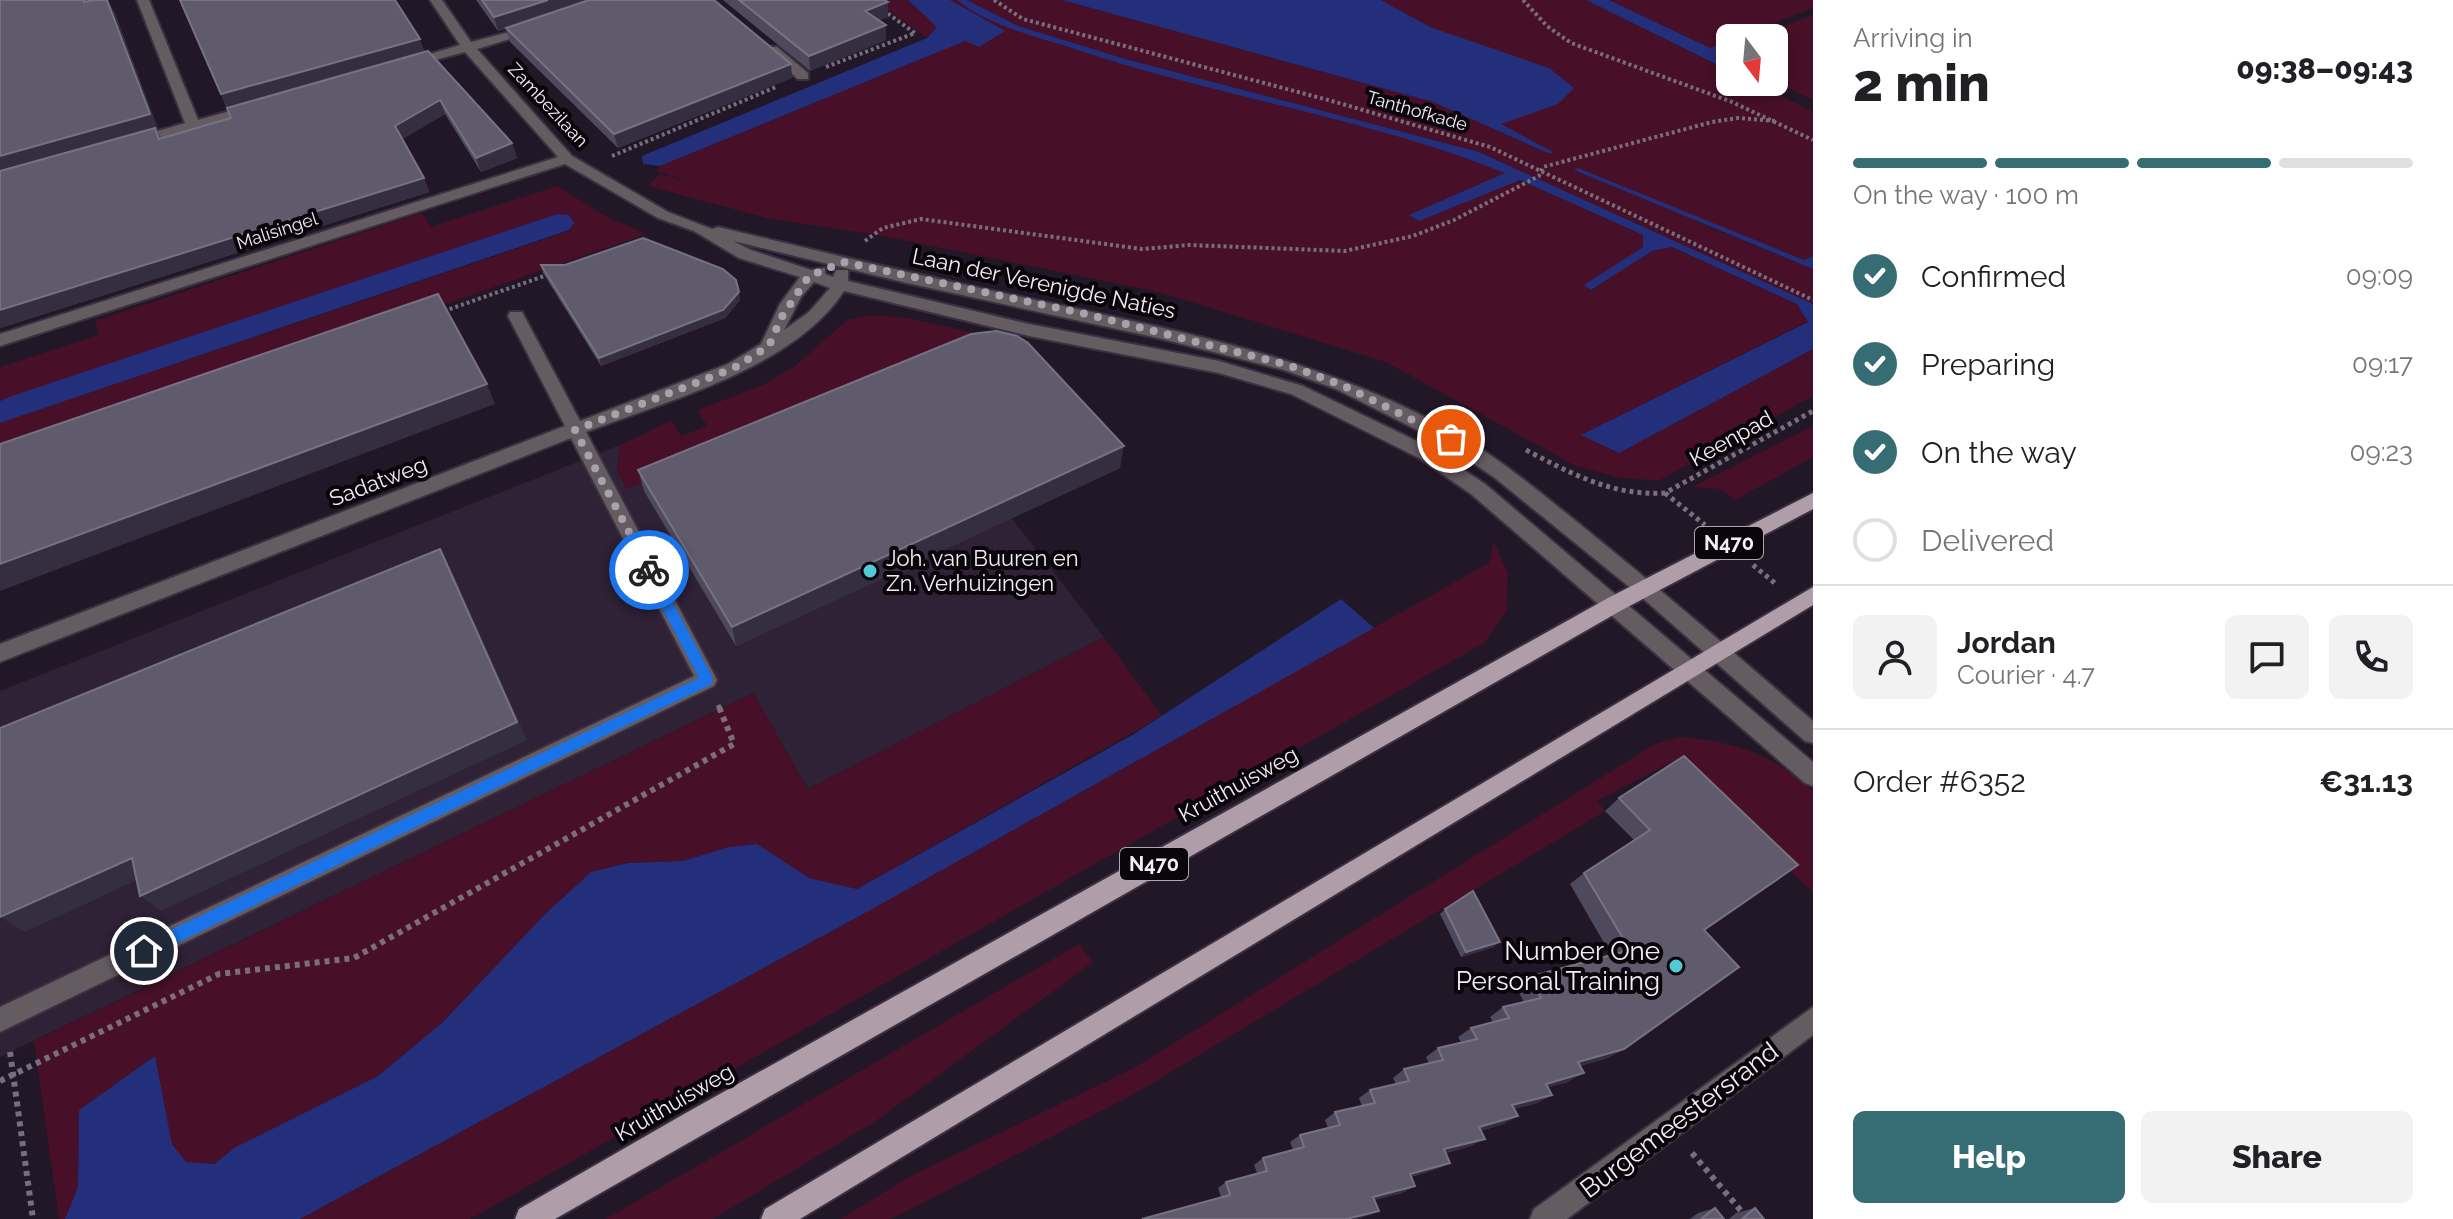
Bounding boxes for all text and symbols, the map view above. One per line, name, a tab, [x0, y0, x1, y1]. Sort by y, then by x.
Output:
text: Arriving in	[1853, 23, 1973, 53]
north arrow	[1716, 24, 1788, 96]
map controls	[1716, 24, 1788, 96]
text: 09:38–09:43	[2236, 51, 2413, 86]
text: 2 min	[1853, 52, 1990, 113]
street label: Zambezilaan	[504, 58, 593, 151]
street label: Tanthofkade	[1365, 86, 1470, 135]
text: On the way · 100 m	[1853, 180, 2079, 210]
street label: Malisingel	[234, 208, 320, 253]
street label: Laan der Verenigde Naties	[910, 242, 1178, 324]
icon: check	[1853, 254, 1897, 298]
text: Confirmed	[1921, 259, 2066, 294]
text: 09:09	[2346, 261, 2413, 291]
icon: check	[1853, 342, 1897, 386]
text: Preparing	[1921, 347, 2055, 382]
text: 09:17	[2352, 349, 2413, 379]
street label: Keenpad	[1685, 404, 1777, 472]
pin	[1417, 405, 1485, 473]
icon: bag	[1429, 417, 1473, 461]
icon: check	[1853, 430, 1897, 474]
text: On the way	[1921, 435, 2077, 470]
text: 09:23	[2350, 437, 2413, 467]
street label: Sadatweg	[326, 451, 430, 511]
text: Delivered	[1921, 523, 2054, 558]
road number: N470	[1695, 527, 1763, 559]
courier	[609, 530, 689, 610]
place label: Joh. van Buuren en Zn. Verhuizingen	[886, 545, 1079, 596]
icon: bike	[627, 548, 671, 592]
marker: Joh. van Buuren en Zn. Verhuizingen	[861, 562, 879, 580]
button: person	[1853, 615, 1937, 699]
button: chat	[2225, 615, 2309, 699]
button: phone	[2329, 615, 2413, 699]
text: Jordan	[1957, 625, 2056, 660]
text: Courier · 4.7	[1957, 660, 2095, 690]
street label: Kruithuisweg	[1174, 741, 1302, 827]
text: Order #6352	[1853, 764, 2026, 799]
text: €31.13	[2319, 764, 2413, 799]
road number: N470	[1120, 848, 1188, 880]
pin	[110, 917, 178, 985]
icon: home	[122, 929, 166, 973]
place label: Number One Personal Training	[1456, 936, 1660, 996]
marker: Number One Personal Training	[1667, 957, 1685, 975]
street label: Burgemeestersrand	[1574, 1036, 1784, 1204]
street label: Kruithuisweg	[610, 1058, 738, 1146]
button: Help	[1853, 1111, 2125, 1203]
button: Share	[2141, 1111, 2413, 1203]

